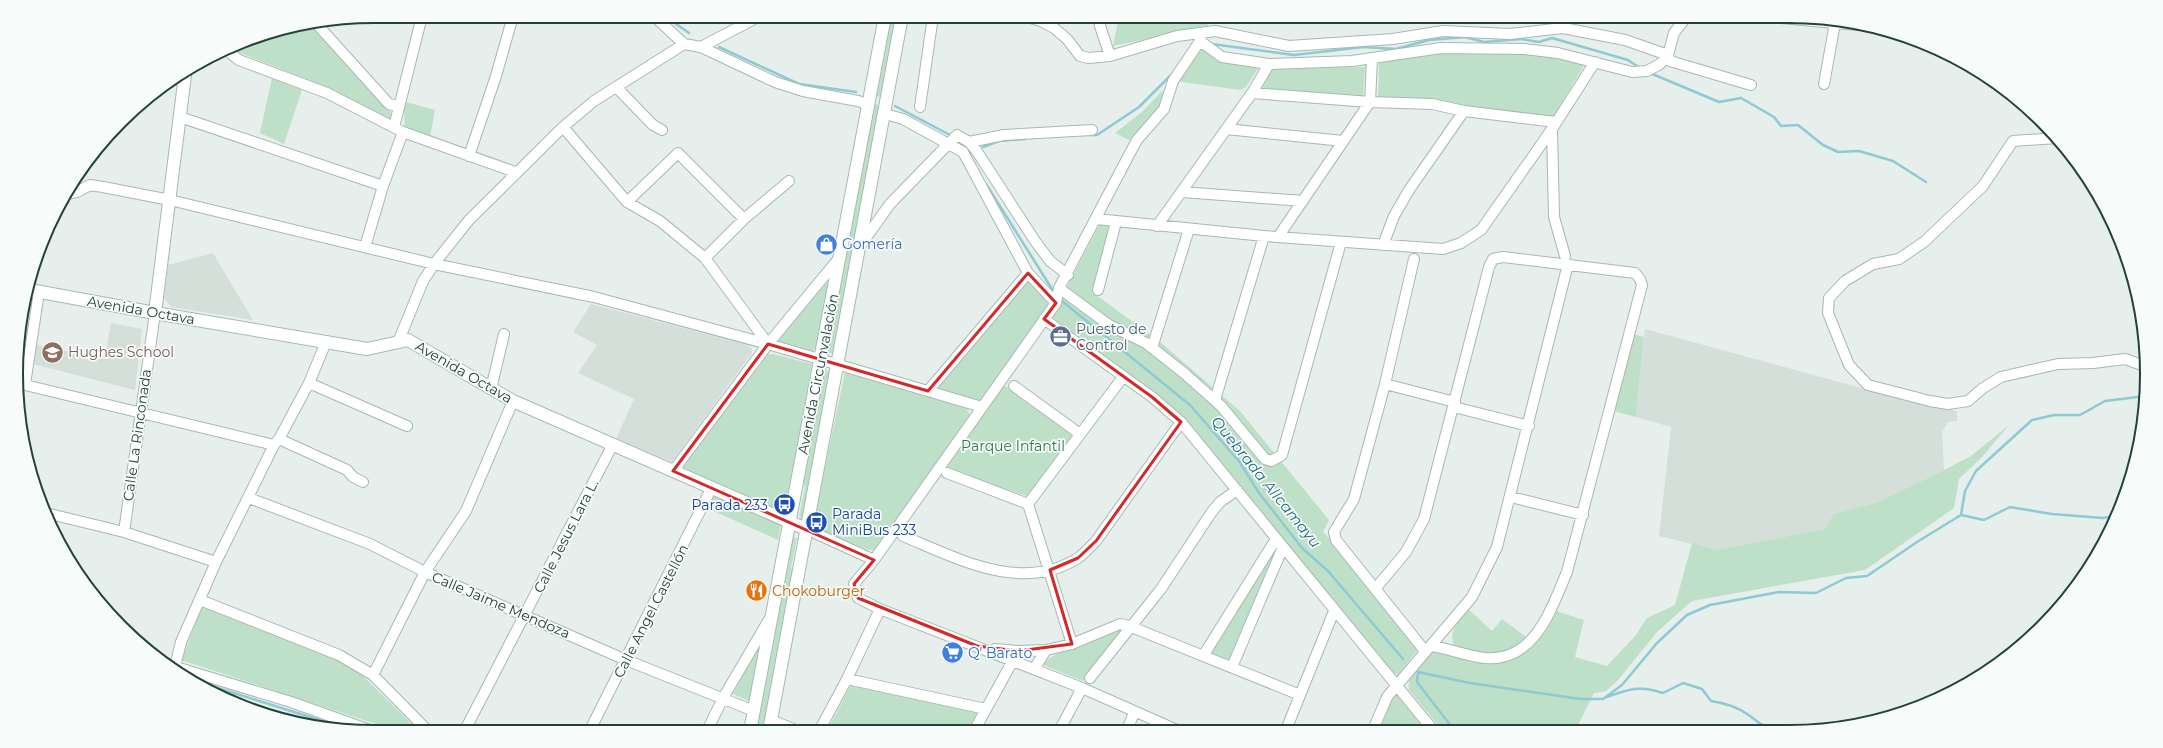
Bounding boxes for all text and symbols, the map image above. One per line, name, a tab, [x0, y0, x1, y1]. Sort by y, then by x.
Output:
shop icon: Gomería	[813, 231, 839, 257]
place label: Gomería	[842, 235, 902, 253]
street label: Avenida Octava	[86, 292, 196, 328]
street label: Avenida Circunvalación	[794, 292, 842, 456]
place label: Puesto de Control	[1076, 320, 1147, 354]
office icon: Puesto de Control	[1047, 324, 1073, 350]
street label: Avenida Octava	[412, 337, 516, 407]
school or university icon: Hughes School	[40, 339, 66, 365]
place label: Hughes School	[68, 343, 174, 361]
street label: Calle La Rinconada	[119, 368, 155, 502]
water label: Quebrada Allcamayu	[1207, 412, 1325, 551]
park label: Parque Infantil	[961, 437, 1065, 455]
street label: Calle Jesus Lara L.	[530, 476, 602, 596]
bus stop icon: Parada 233	[771, 492, 797, 518]
place label: Parada 233	[691, 496, 768, 514]
place label: Parada MiniBus 233	[832, 505, 917, 539]
bus stop icon: Parada MiniBus 233	[803, 509, 829, 535]
street label: Calle Angel Castellón	[610, 541, 692, 681]
street label: Calle Jaime Mendoza	[429, 568, 573, 642]
restaurant icon: Chokoburger	[744, 578, 770, 604]
place label: Chokoburger	[772, 582, 865, 600]
supermarket icon: Q' Barato	[940, 640, 966, 666]
place label: Q' Barato	[968, 644, 1033, 662]

